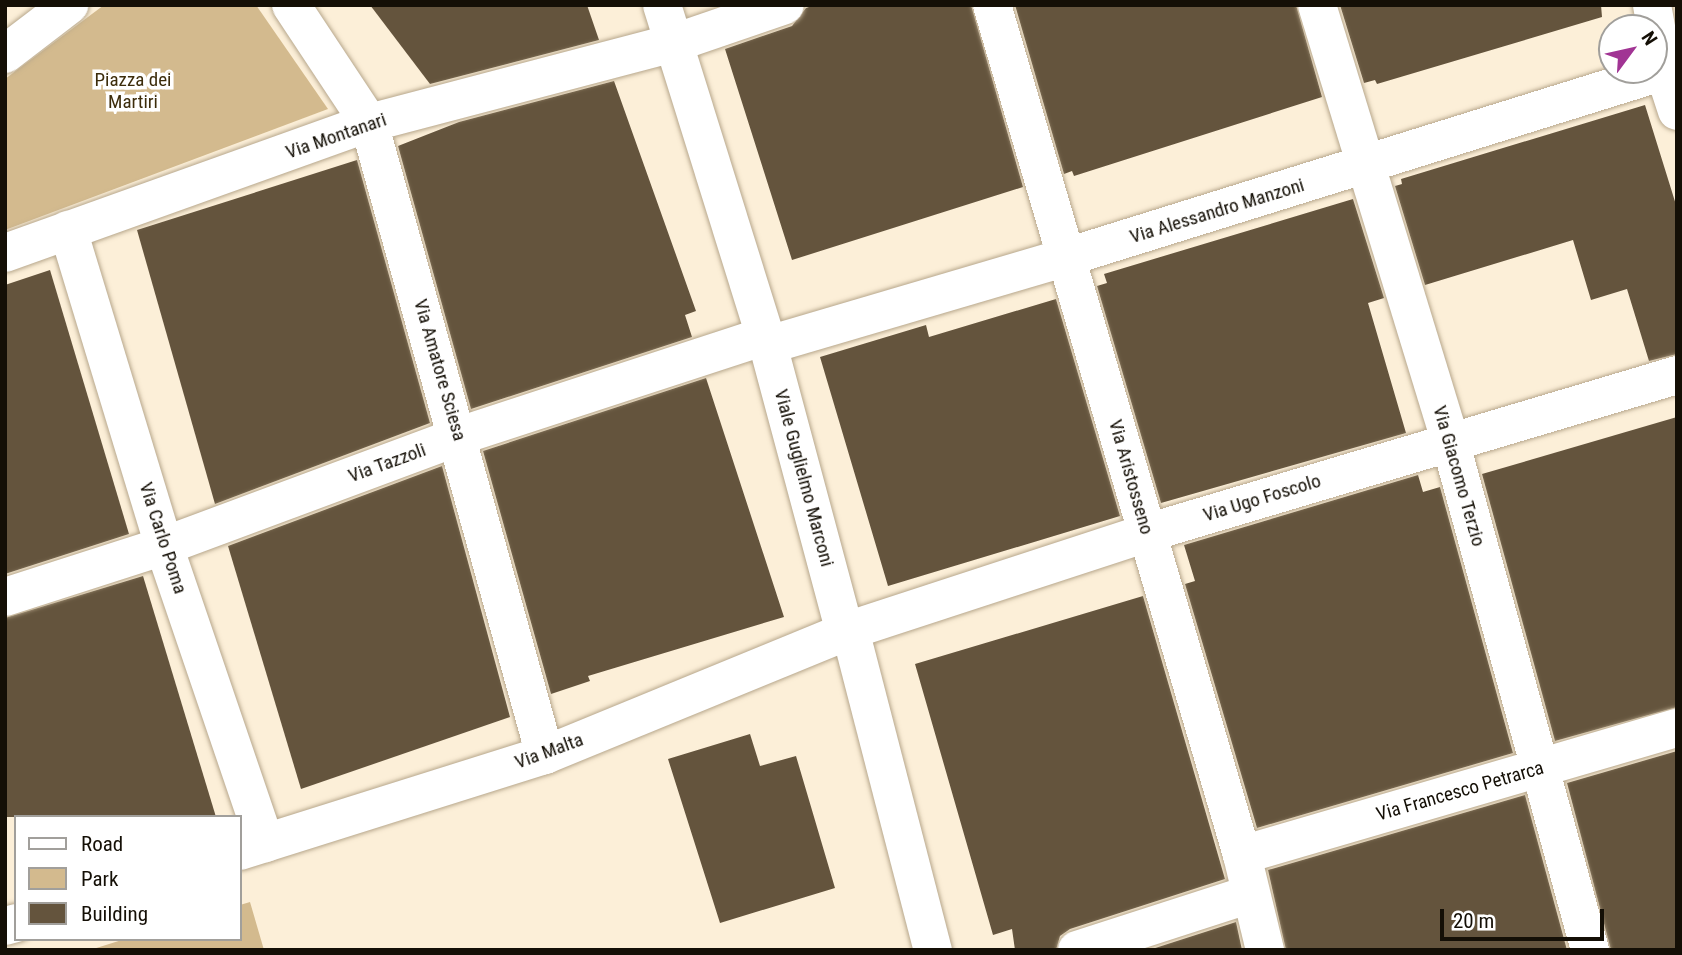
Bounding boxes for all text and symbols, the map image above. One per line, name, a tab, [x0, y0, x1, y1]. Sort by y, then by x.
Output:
north arrow	[1598, 14, 1668, 84]
text: N	[1637, 27, 1662, 50]
park label: Piazza dei Martiri	[95, 69, 171, 113]
street label: Via Montanari	[283, 108, 389, 164]
street label: Via Alessandro Manzoni	[1127, 174, 1307, 248]
street label: Via Amatore Sciesa	[409, 297, 471, 443]
street label: Viale Guglielmo Marconi	[769, 387, 839, 569]
street label: Via Giacomo Terzio	[1428, 403, 1490, 549]
street label: Via Aristosseno	[1104, 417, 1158, 537]
street label: Via Tazzoli	[345, 438, 429, 488]
street label: Via Ugo Foscolo	[1200, 469, 1324, 527]
street label: Via Carlo Poma	[134, 479, 192, 597]
street label: Via Malta	[512, 728, 586, 774]
street label: Via Francesco Petrarca	[1374, 756, 1546, 826]
legend	[14, 815, 242, 941]
text: Road	[81, 832, 123, 856]
text: Park	[81, 867, 118, 891]
scale bar	[1444, 895, 1608, 939]
text: Building	[81, 902, 148, 926]
text: 20 m	[1453, 909, 1494, 933]

